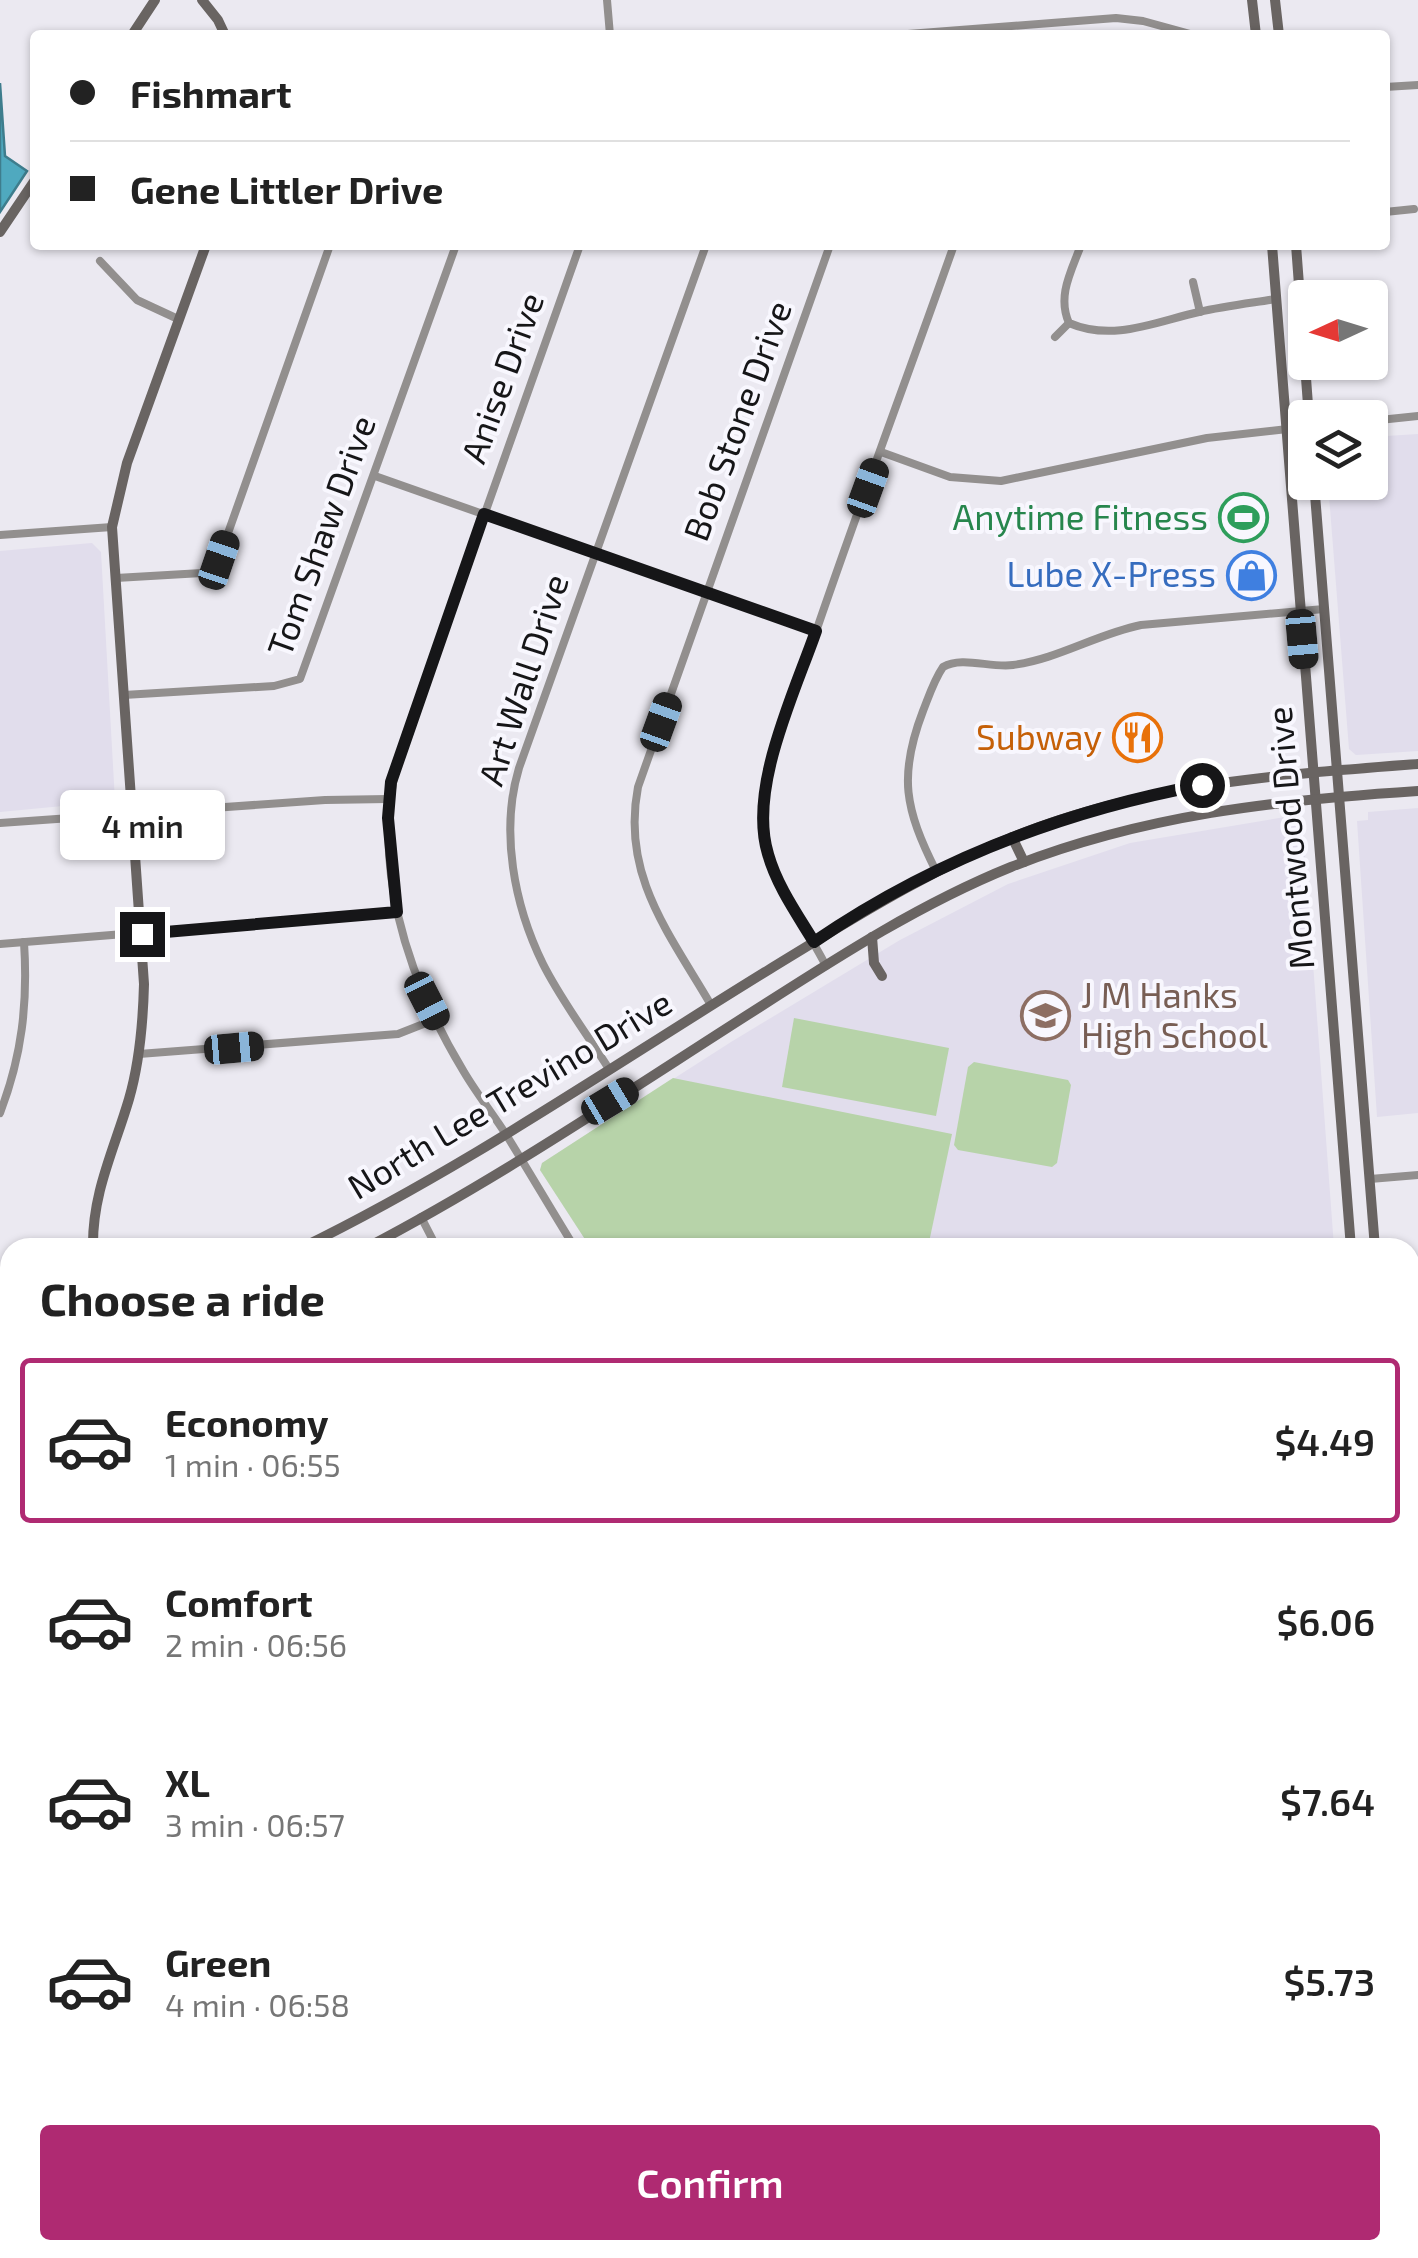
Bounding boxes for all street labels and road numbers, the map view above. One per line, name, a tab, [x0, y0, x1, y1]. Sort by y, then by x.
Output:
street label: Anise Drive	[451, 286, 551, 468]
street label: Bob Stone Drive	[673, 295, 799, 546]
street label: Tom Shaw Drive	[257, 409, 383, 661]
street label: Art Wall Drive	[468, 569, 576, 790]
street label: Montwood Drive	[1257, 705, 1321, 971]
street label: North Lee Trevino Drive	[339, 980, 678, 1207]

